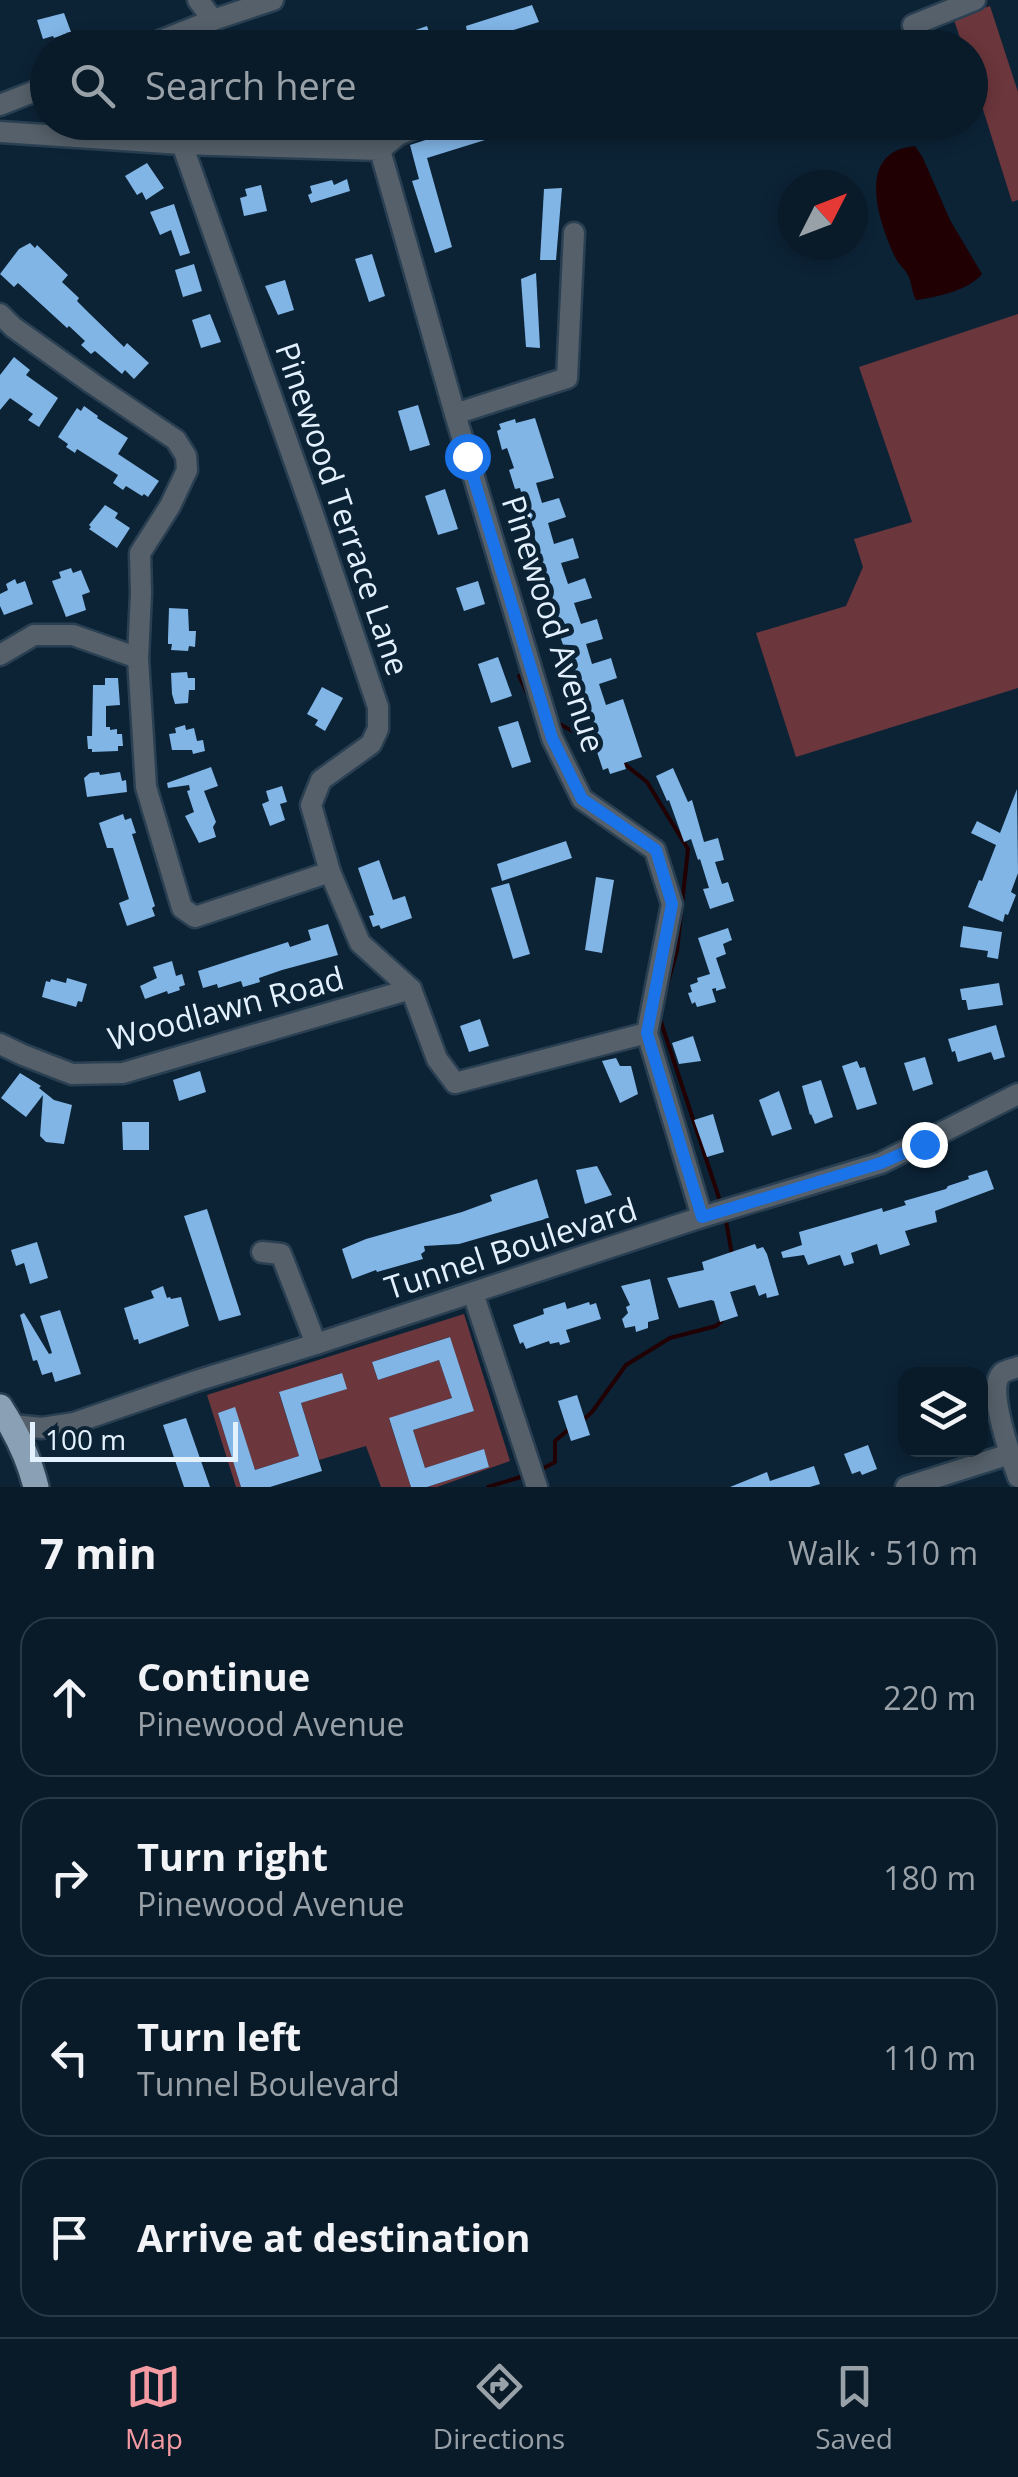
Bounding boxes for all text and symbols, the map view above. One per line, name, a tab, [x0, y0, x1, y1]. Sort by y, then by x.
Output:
search box	[30, 30, 988, 140]
icon: search	[65, 58, 120, 113]
text: Search here	[145, 59, 357, 111]
north arrow	[778, 170, 868, 260]
street label: Pinewood Terrace Lane	[266, 336, 421, 681]
route start	[445, 434, 491, 480]
street label: Pinewood Avenue	[493, 490, 616, 757]
street label: Woodlawn Road	[103, 955, 348, 1060]
route end	[902, 1122, 948, 1168]
street label: Tunnel Boulevard	[379, 1187, 642, 1309]
map controls	[898, 1367, 988, 1457]
button: layers	[898, 1367, 988, 1457]
scale bar	[30, 1417, 238, 1462]
text: 100 m	[45, 1420, 126, 1458]
text: 7 min	[40, 1524, 157, 1581]
text: Walk · 510 m	[788, 1531, 978, 1574]
text: Continue	[137, 1650, 310, 1702]
icon: ahead	[42, 1670, 97, 1725]
text: 220 m	[883, 1676, 976, 1719]
text: Pinewood Avenue	[137, 1702, 405, 1745]
text: Turn right	[137, 1830, 328, 1882]
icon: right	[42, 1850, 97, 1905]
text: 180 m	[883, 1856, 976, 1899]
text: Pinewood Avenue	[137, 1882, 405, 1925]
text: Turn left	[137, 2010, 301, 2062]
icon: left	[42, 2030, 97, 2085]
text: 110 m	[883, 2036, 976, 2079]
text: Tunnel Boulevard	[137, 2062, 400, 2105]
icon: arrive	[42, 2210, 97, 2265]
text: Arrive at destination	[137, 2211, 531, 2263]
tab: Map	[125, 2359, 183, 2457]
tab: Directions	[433, 2359, 565, 2457]
tab: Saved	[815, 2359, 893, 2457]

